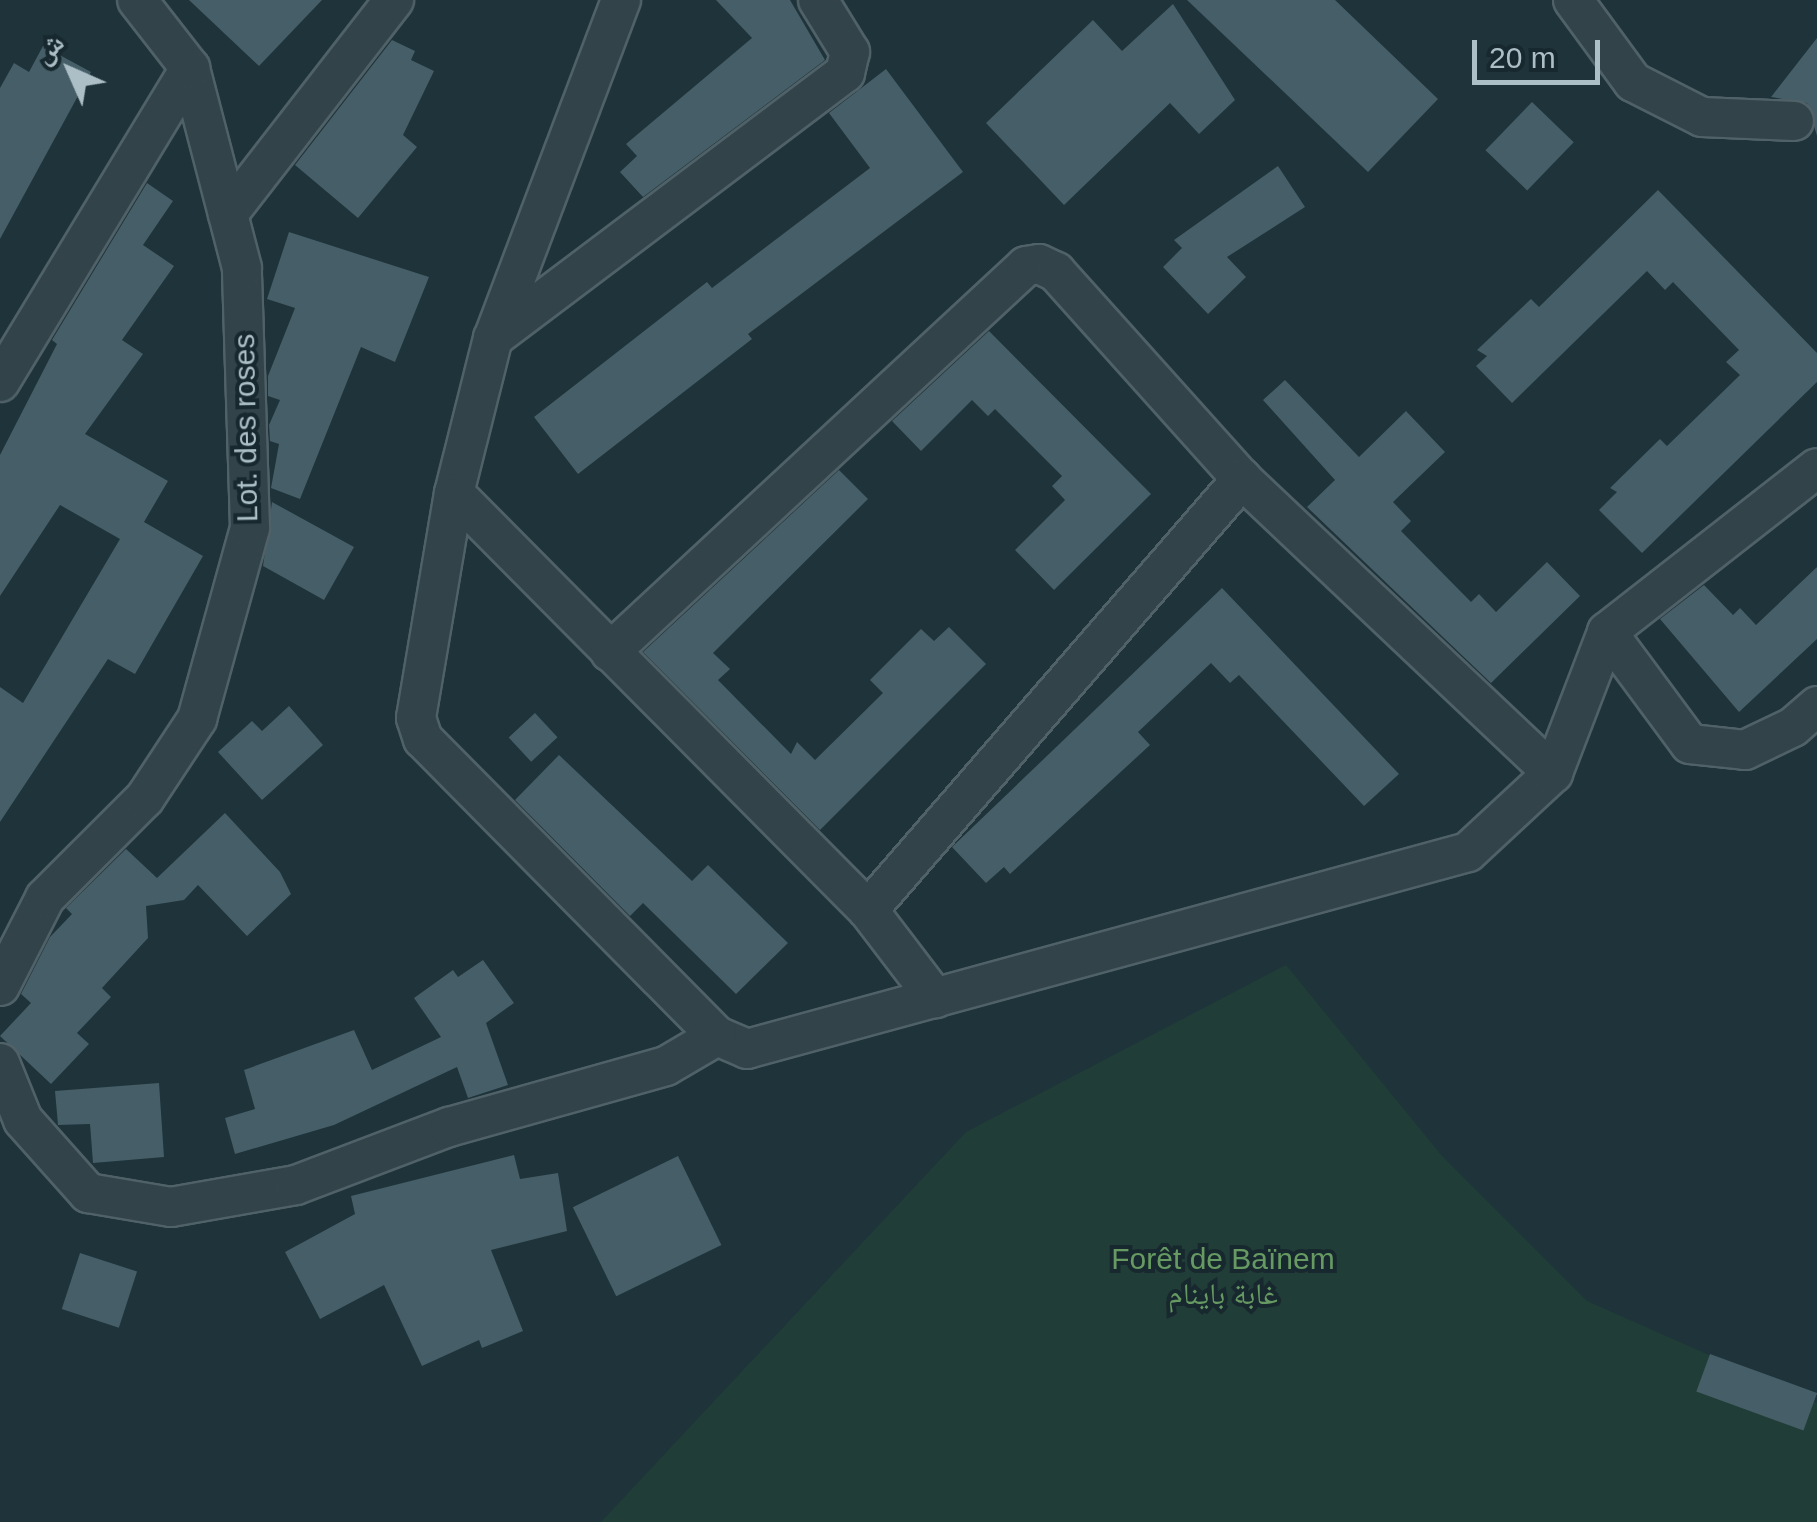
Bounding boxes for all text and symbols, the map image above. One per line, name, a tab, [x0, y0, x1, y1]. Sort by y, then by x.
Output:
north arrow	[20, 20, 120, 120]
scale bar	[1477, 20, 1604, 82]
text: ش	[27, 27, 70, 70]
text: 20 m	[1489, 41, 1556, 74]
street label: Lot. des roses	[226, 333, 266, 523]
park label: Forêt de Baïnem غابة باينام	[1111, 1241, 1335, 1312]

